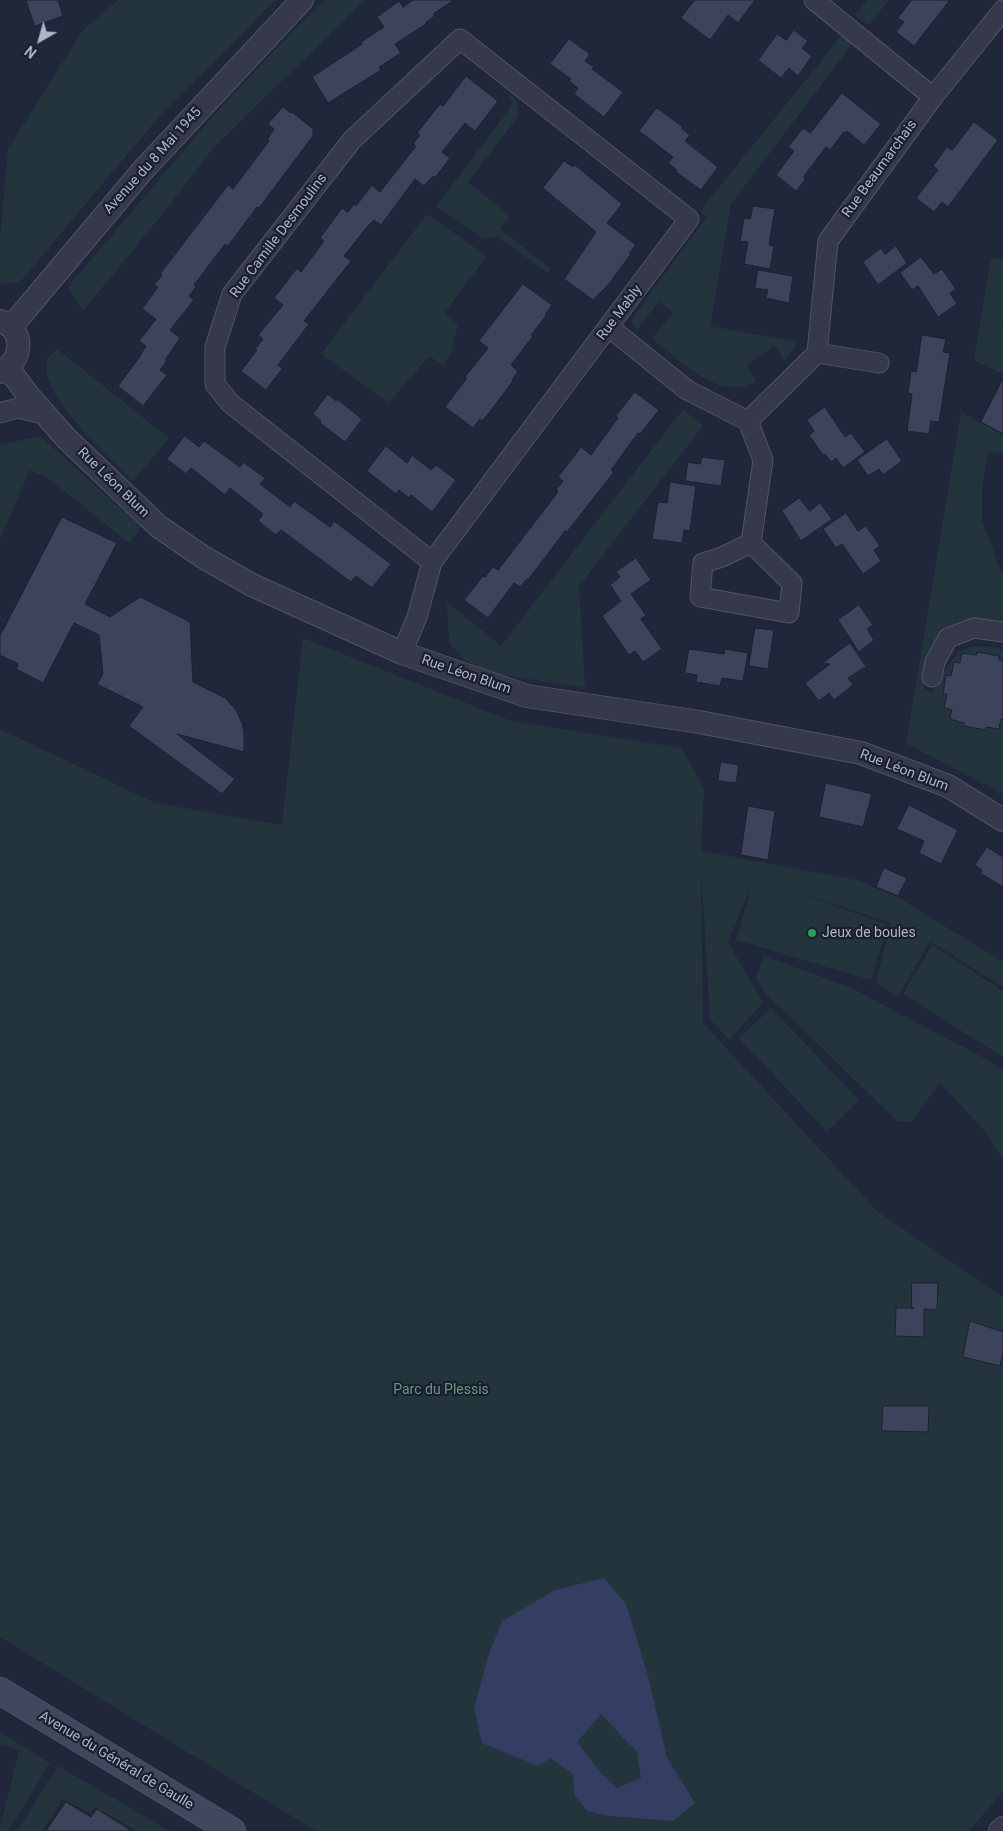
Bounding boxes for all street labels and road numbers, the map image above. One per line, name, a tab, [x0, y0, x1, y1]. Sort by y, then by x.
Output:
street label: Avenue du 8 Mai 1945	[101, 104, 205, 218]
street label: Rue Beaumarchais	[839, 117, 921, 221]
street label: Rue Camille Desmoulins	[227, 171, 331, 301]
street label: Rue Mably	[594, 282, 646, 344]
street label: Rue Léon Blum	[74, 444, 152, 522]
street label: Rue Léon Blum	[419, 652, 513, 698]
street label: Rue Léon Blum	[857, 746, 951, 796]
street label: Avenue du Général de Gaulle	[36, 1708, 196, 1814]

